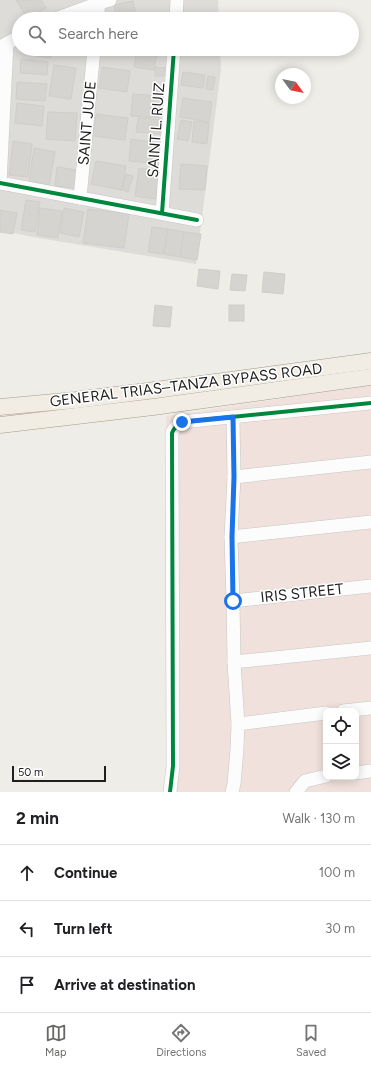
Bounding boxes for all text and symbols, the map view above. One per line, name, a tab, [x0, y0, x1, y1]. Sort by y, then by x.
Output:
search box	[12, 12, 359, 56]
icon: search	[26, 23, 48, 45]
text: Search here	[58, 25, 138, 43]
north arrow	[275, 68, 311, 104]
street label: SAINT JUDE	[74, 80, 100, 166]
street label: SAINT L. RUIZ	[144, 82, 168, 178]
street label: GENERAL TRIAS–TANZA BYPASS ROAD	[49, 359, 323, 411]
route end	[173, 413, 191, 431]
street label: IRIS STREET	[260, 580, 345, 606]
route start	[224, 592, 242, 610]
map controls	[323, 708, 359, 780]
button: locate	[323, 708, 359, 744]
button: layers	[323, 744, 359, 780]
scale bar	[12, 764, 106, 783]
text: 50 m	[18, 766, 43, 779]
text: 2 min	[16, 808, 59, 828]
text: Walk · 130 m	[282, 811, 355, 826]
icon: ahead	[16, 862, 38, 884]
text: Continue	[54, 864, 117, 882]
text: 100 m	[319, 865, 355, 880]
icon: left	[16, 918, 38, 940]
text: Turn left	[54, 920, 112, 938]
text: 30 m	[325, 921, 355, 936]
icon: arrive	[16, 974, 38, 996]
text: Arrive at destination	[54, 976, 195, 994]
tab: Map	[45, 1022, 67, 1059]
tab: Directions	[156, 1022, 206, 1059]
tab: Saved	[296, 1022, 326, 1059]

